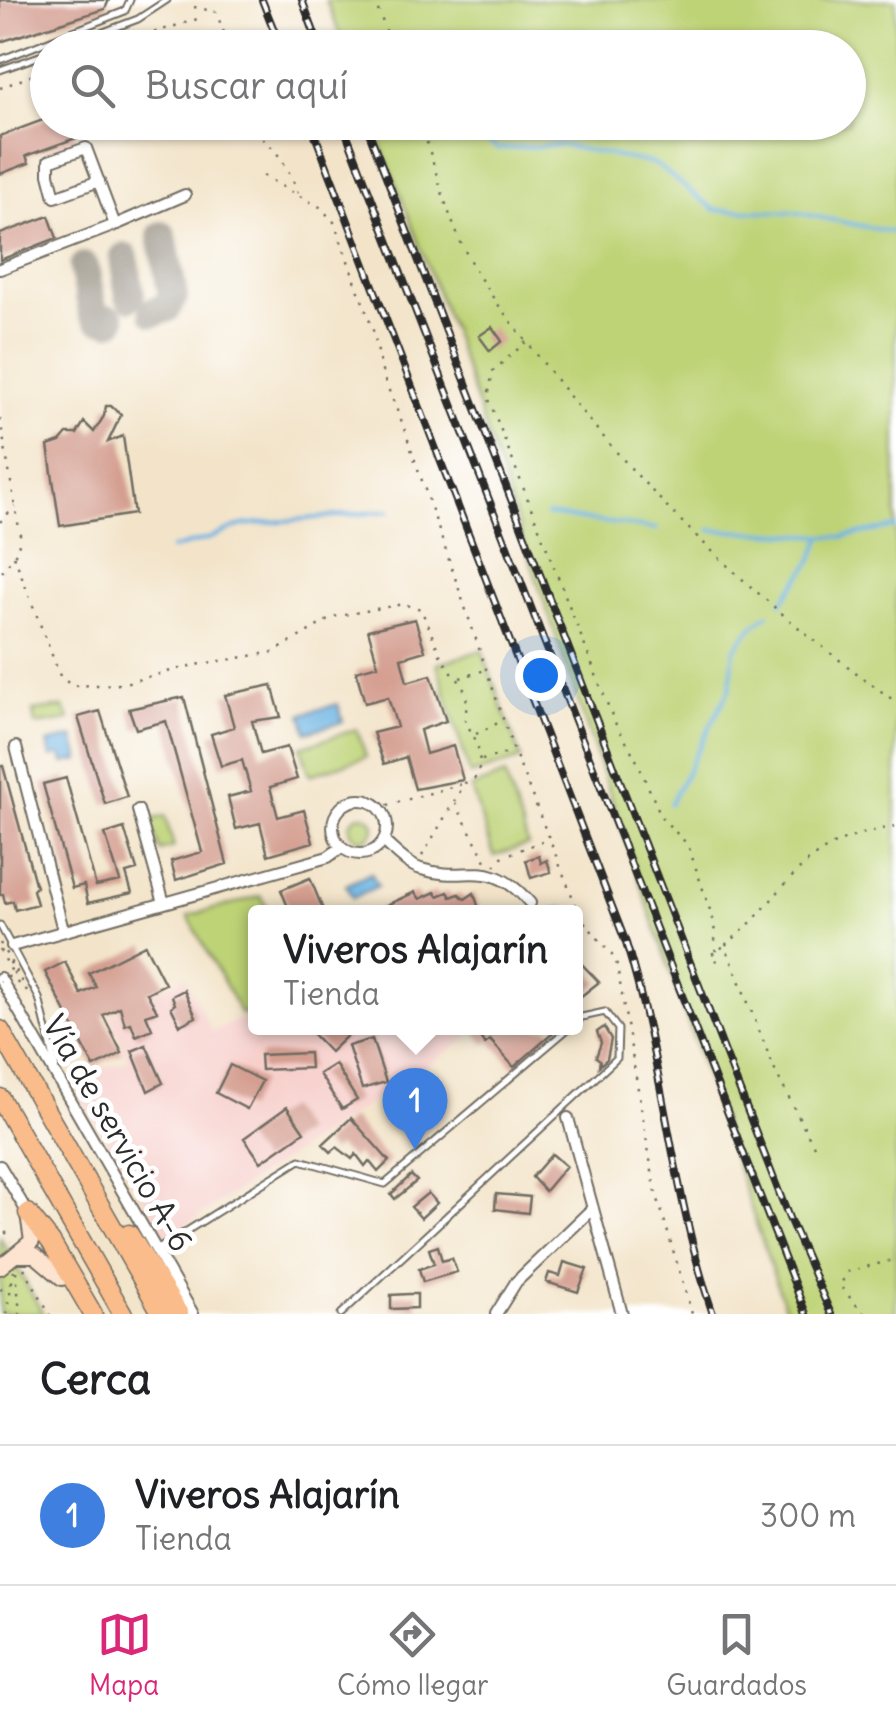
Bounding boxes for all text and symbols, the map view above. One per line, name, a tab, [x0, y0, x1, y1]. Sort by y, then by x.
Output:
search box	[30, 30, 866, 140]
icon: search	[65, 58, 120, 113]
text: Buscar aquí	[145, 62, 348, 109]
your location	[515, 650, 566, 701]
popup	[248, 905, 583, 1035]
text: Viveros Alajarín	[283, 926, 548, 973]
text: Tienda	[283, 973, 380, 1014]
street label: Vía de servicio A-6	[34, 1008, 202, 1258]
pin: 1	[382, 1068, 448, 1150]
text: Cerca	[40, 1353, 151, 1405]
text: Viveros Alajarín	[135, 1471, 400, 1518]
text: 1	[66, 1495, 79, 1536]
text: 300 m	[760, 1495, 856, 1536]
text: Tienda	[135, 1518, 232, 1559]
tab: Mapa	[89, 1607, 159, 1703]
tab: Cómo llegar	[337, 1607, 489, 1703]
tab: Guardados	[666, 1607, 807, 1703]

